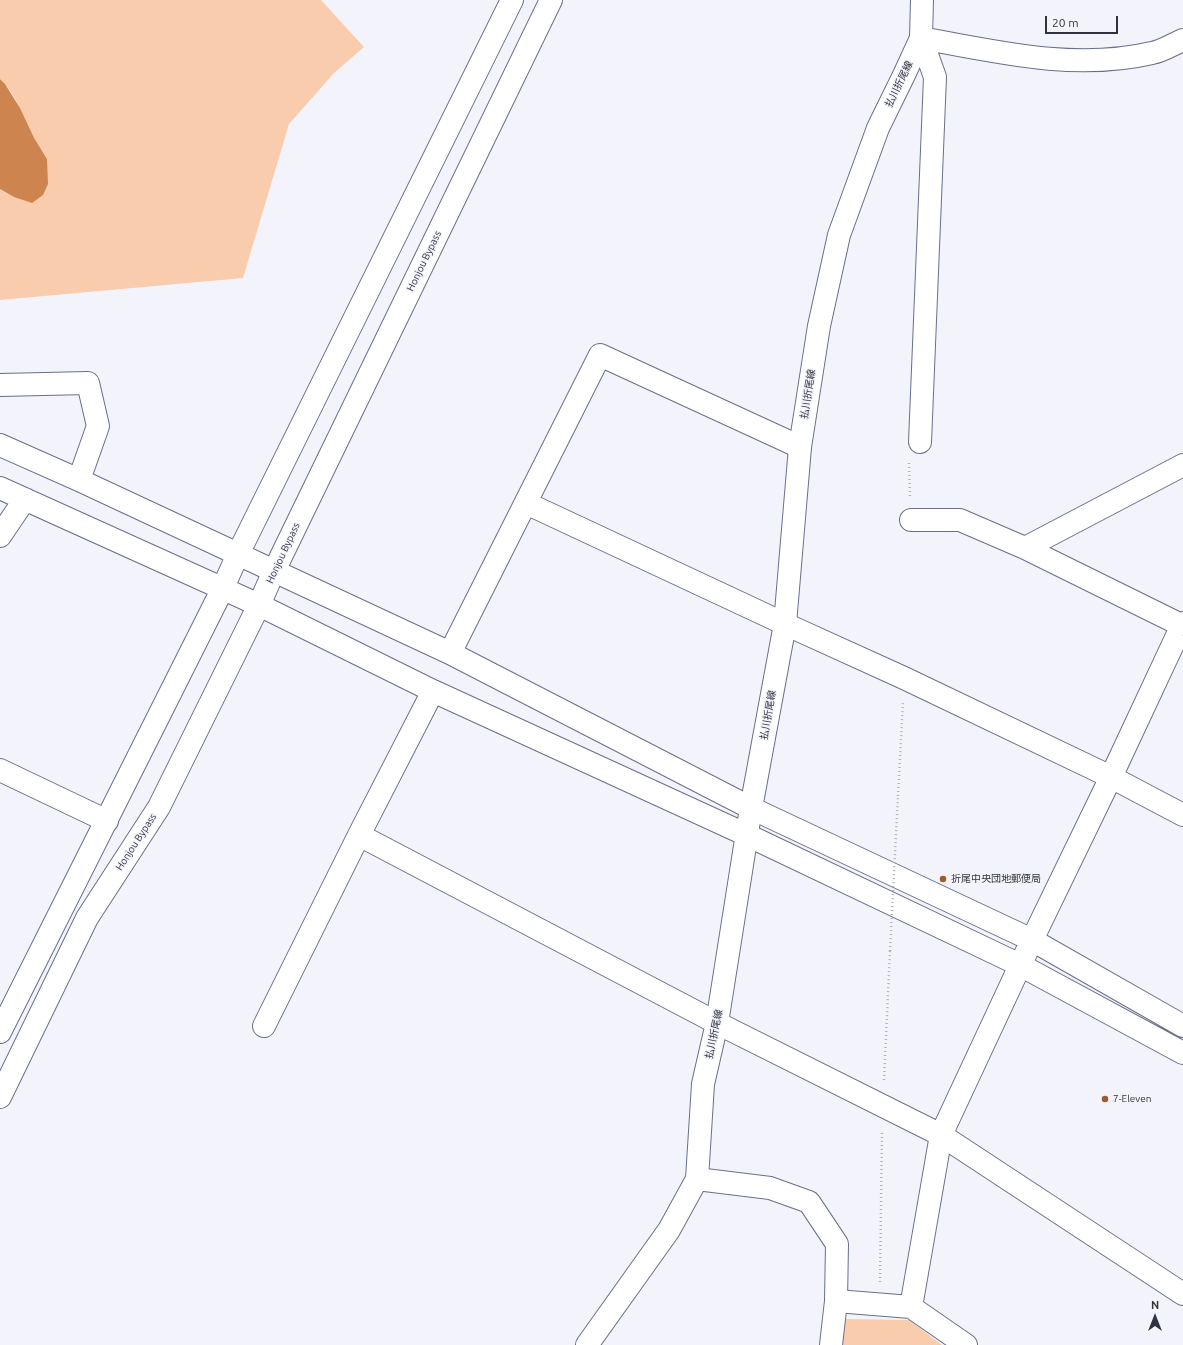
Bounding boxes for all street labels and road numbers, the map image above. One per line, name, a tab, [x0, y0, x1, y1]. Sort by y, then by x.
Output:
street label: 払川折尾線	[883, 59, 915, 109]
street label: Honjou Bypass	[404, 229, 444, 293]
street label: 払川折尾線	[798, 368, 818, 420]
street label: Honjou Bypass	[264, 521, 302, 585]
street label: 払川折尾線	[758, 689, 778, 741]
street label: Honjou Bypass	[113, 811, 159, 873]
street label: 払川折尾線	[703, 1008, 725, 1060]

